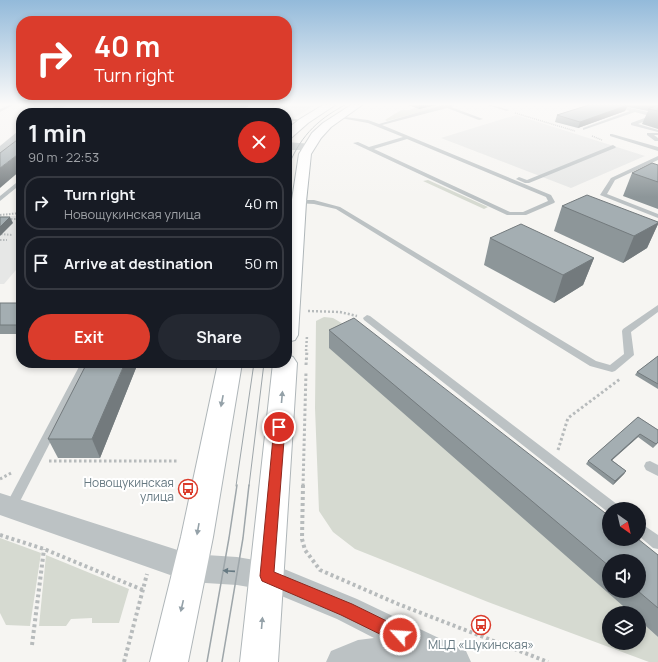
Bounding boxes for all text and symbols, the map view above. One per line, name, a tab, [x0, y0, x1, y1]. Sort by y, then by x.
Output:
text: 40 m	[94, 27, 160, 65]
icon: right	[28, 32, 80, 84]
text: Turn right	[94, 63, 175, 87]
text: 1 min	[28, 116, 87, 149]
button: close	[238, 121, 280, 163]
text: 90 m · 22:53	[28, 148, 99, 166]
text: Turn right	[64, 184, 135, 205]
icon: right	[30, 192, 52, 214]
text: 40 m	[244, 193, 278, 214]
text: Новощукинская улица	[64, 205, 201, 223]
icon: arrive	[30, 252, 52, 274]
text: Arrive at destination	[64, 253, 213, 274]
text: 50 m	[244, 253, 278, 274]
button: Exit	[28, 314, 150, 360]
button: Share	[158, 314, 280, 360]
one-way arrow	[278, 391, 285, 403]
one-way arrow	[219, 395, 225, 407]
pin	[262, 410, 296, 444]
icon: arrive	[268, 416, 290, 438]
place label: Новощукинская улица	[84, 474, 174, 505]
bus stop icon: Новощукинская улица	[177, 478, 199, 500]
north arrow	[602, 502, 646, 546]
map controls	[602, 502, 646, 650]
one-way arrow	[195, 523, 201, 535]
button: sound	[602, 554, 646, 598]
one-way arrow	[223, 567, 235, 574]
one-way arrow	[178, 600, 184, 612]
button: layers	[602, 606, 646, 650]
position arrow	[379, 614, 421, 656]
bus stop icon: МЦД «Щукинская»	[470, 614, 492, 636]
one-way arrow	[259, 617, 266, 629]
place label: МЦД «Щукинская»	[428, 636, 534, 653]

